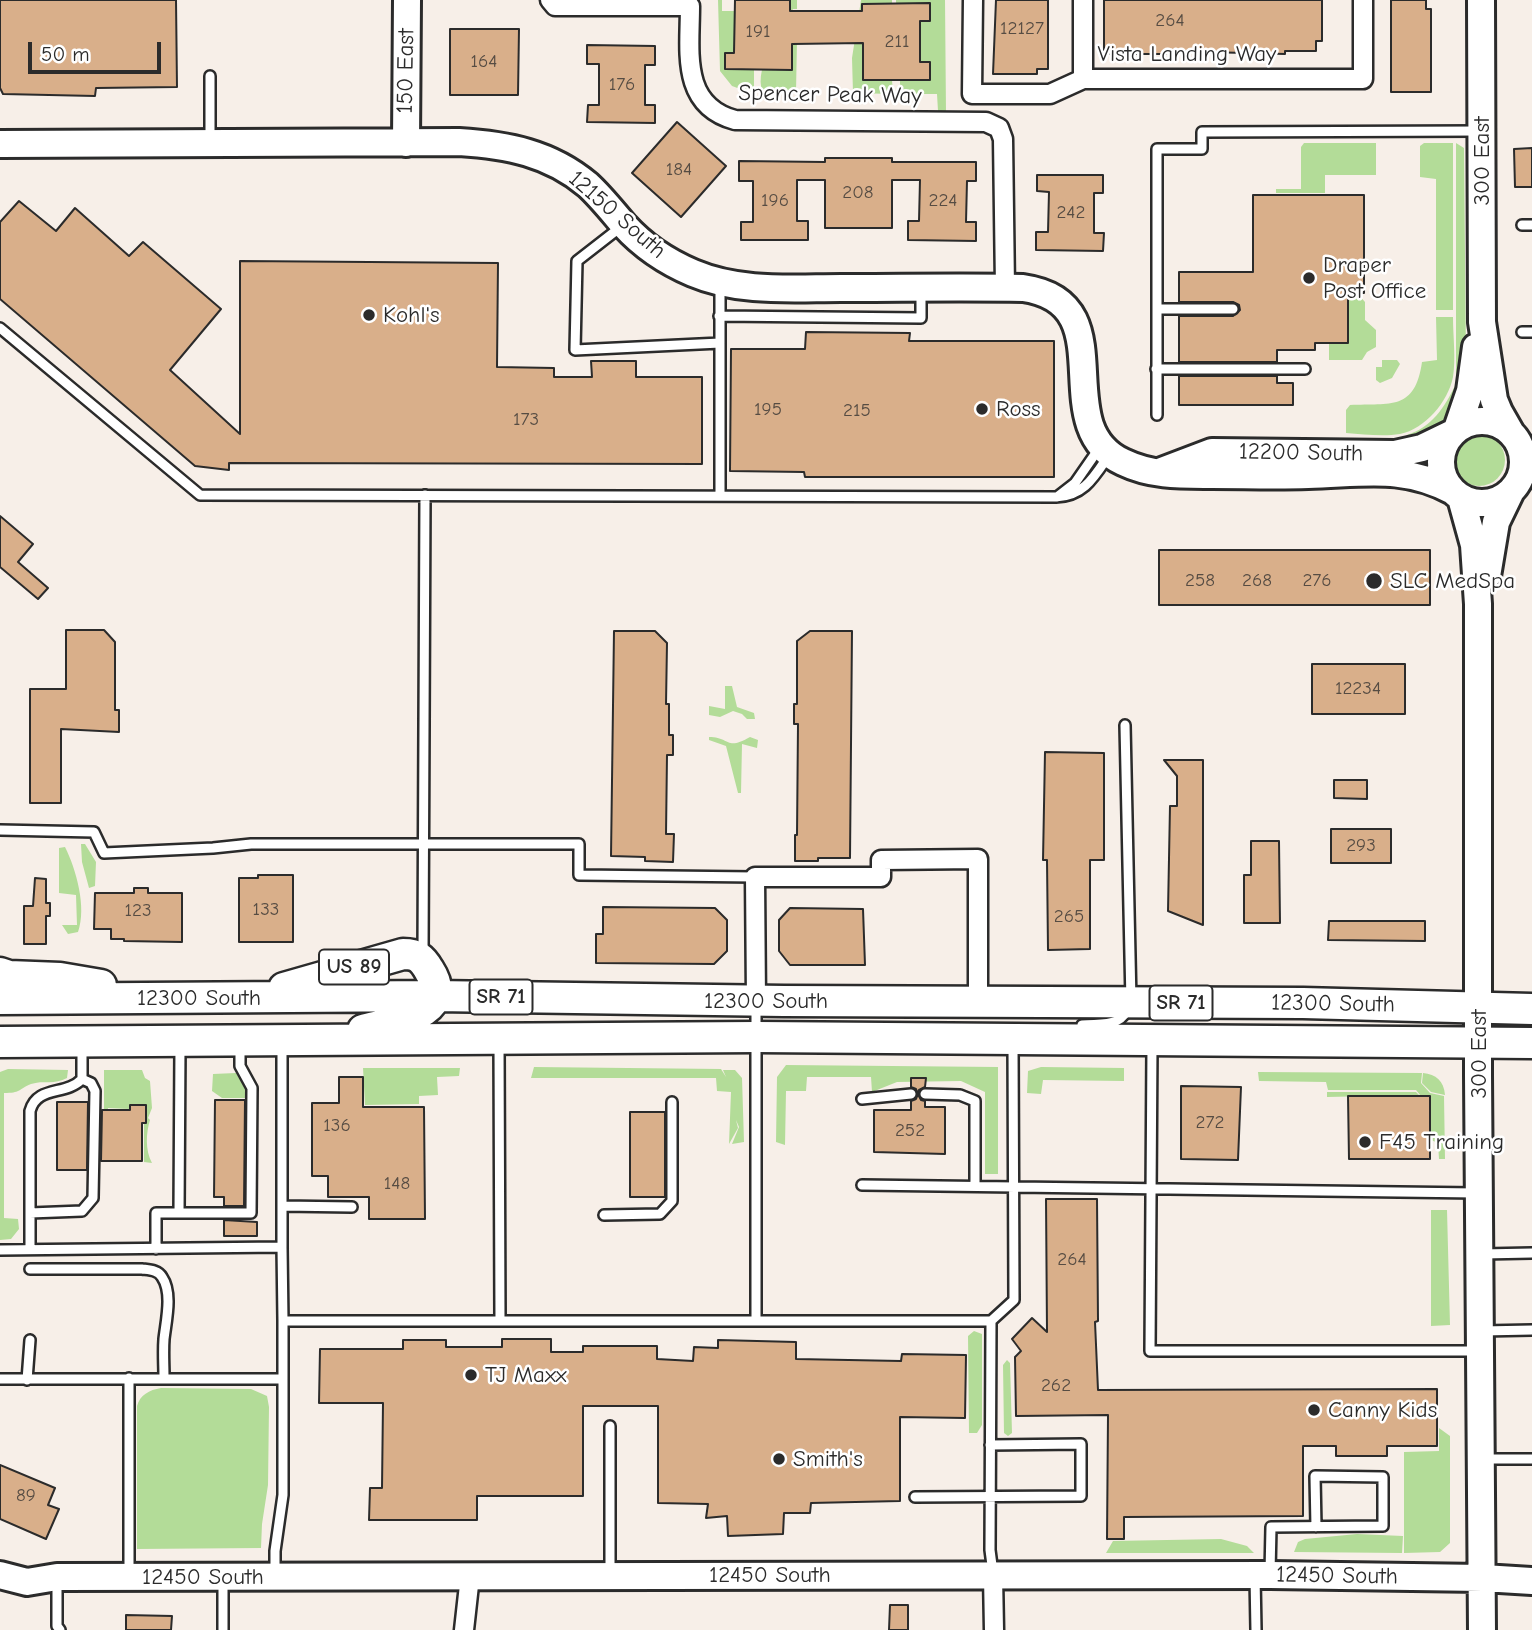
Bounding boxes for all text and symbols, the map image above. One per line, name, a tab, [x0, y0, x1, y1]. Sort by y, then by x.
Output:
house number: 264	[1155, 10, 1185, 32]
house number: 12127	[1000, 18, 1044, 40]
house number: 191	[745, 21, 771, 43]
scale bar	[32, 28, 164, 72]
street label: 150 East	[391, 28, 421, 114]
house number: 211	[885, 31, 909, 53]
street label: Vista Landing Way	[1098, 40, 1276, 68]
text: 50 m	[41, 42, 90, 66]
house number: 164	[470, 51, 498, 73]
house number: 176	[609, 74, 635, 96]
street label: Spencer Peak Way	[738, 80, 922, 110]
street label: 300 East	[1468, 116, 1496, 206]
house number: 184	[666, 159, 692, 181]
street label: 12150 South	[563, 165, 671, 265]
house number: 208	[842, 182, 874, 204]
house number: 196	[761, 190, 789, 212]
house number: 224	[929, 190, 957, 212]
house number: 242	[1057, 202, 1085, 224]
place label: Draper Post Office	[1323, 251, 1426, 305]
marker: Draper Post Office	[1301, 270, 1317, 286]
place label: Kohl's	[383, 301, 439, 329]
marker: Kohl's	[361, 307, 377, 323]
place label: Ross	[996, 395, 1041, 423]
house number: 195	[754, 399, 782, 421]
house number: 215	[843, 400, 871, 422]
marker: Ross	[974, 401, 990, 417]
house number: 173	[513, 409, 539, 431]
street label: 12200 South	[1239, 438, 1363, 468]
place label: SLC MedSpa	[1390, 567, 1515, 595]
house number: 258	[1185, 570, 1215, 592]
house number: 268	[1242, 570, 1272, 592]
house number: 276	[1302, 570, 1332, 592]
marker: SLC MedSpa	[1364, 571, 1384, 591]
house number: 12234	[1335, 678, 1381, 700]
house number: 293	[1346, 835, 1376, 857]
house number: 133	[253, 899, 279, 921]
house number: 123	[124, 900, 152, 922]
house number: 265	[1054, 906, 1084, 928]
road number: US 89	[319, 950, 389, 984]
road number: SR 71	[470, 979, 532, 1014]
street label: 12300 South	[137, 984, 261, 1012]
road number: SR 71	[1150, 986, 1212, 1020]
street label: 12300 South	[704, 987, 828, 1015]
street label: 12300 South	[1271, 989, 1395, 1019]
street label: 300 East	[1465, 1009, 1493, 1099]
house number: 272	[1196, 1112, 1224, 1134]
house number: 136	[323, 1115, 351, 1137]
house number: 252	[895, 1120, 925, 1142]
place label: F45 Training	[1379, 1128, 1504, 1156]
marker: F45 Training	[1357, 1134, 1373, 1150]
house number: 148	[384, 1173, 410, 1195]
house number: 264	[1057, 1249, 1087, 1271]
place label: TJ Maxx	[485, 1361, 567, 1389]
marker: TJ Maxx	[463, 1367, 479, 1383]
house number: 262	[1041, 1375, 1071, 1397]
place label: Canny Kids	[1328, 1396, 1437, 1424]
marker: Canny Kids	[1306, 1402, 1322, 1418]
place label: Smith's	[793, 1445, 863, 1473]
marker: Smith's	[771, 1451, 787, 1467]
house number: 89	[16, 1485, 36, 1507]
street label: 12450 South	[709, 1561, 831, 1589]
street label: 12450 South	[1276, 1561, 1398, 1591]
street label: 12450 South	[142, 1563, 264, 1591]

